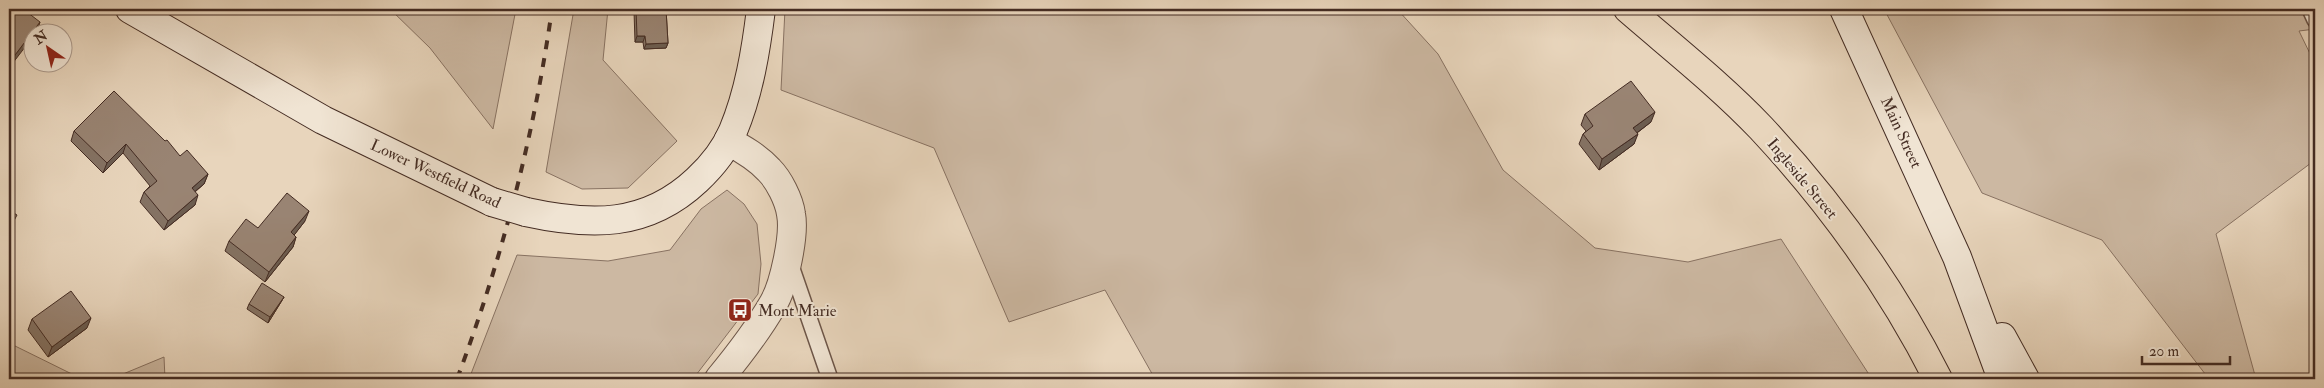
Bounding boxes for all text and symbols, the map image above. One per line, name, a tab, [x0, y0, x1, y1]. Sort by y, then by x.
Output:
north arrow	[22, 22, 72, 72]
text: N	[30, 27, 51, 49]
street label: Main Street	[1876, 94, 1926, 171]
street label: Ingleside Street	[1763, 134, 1842, 223]
street label: Lower Westfield Road	[367, 135, 504, 213]
bus stop icon: Mont Marie	[727, 297, 753, 323]
place label: Mont Marie	[758, 301, 837, 321]
scale bar	[2142, 333, 2229, 365]
text: 20 m	[2149, 342, 2179, 361]

